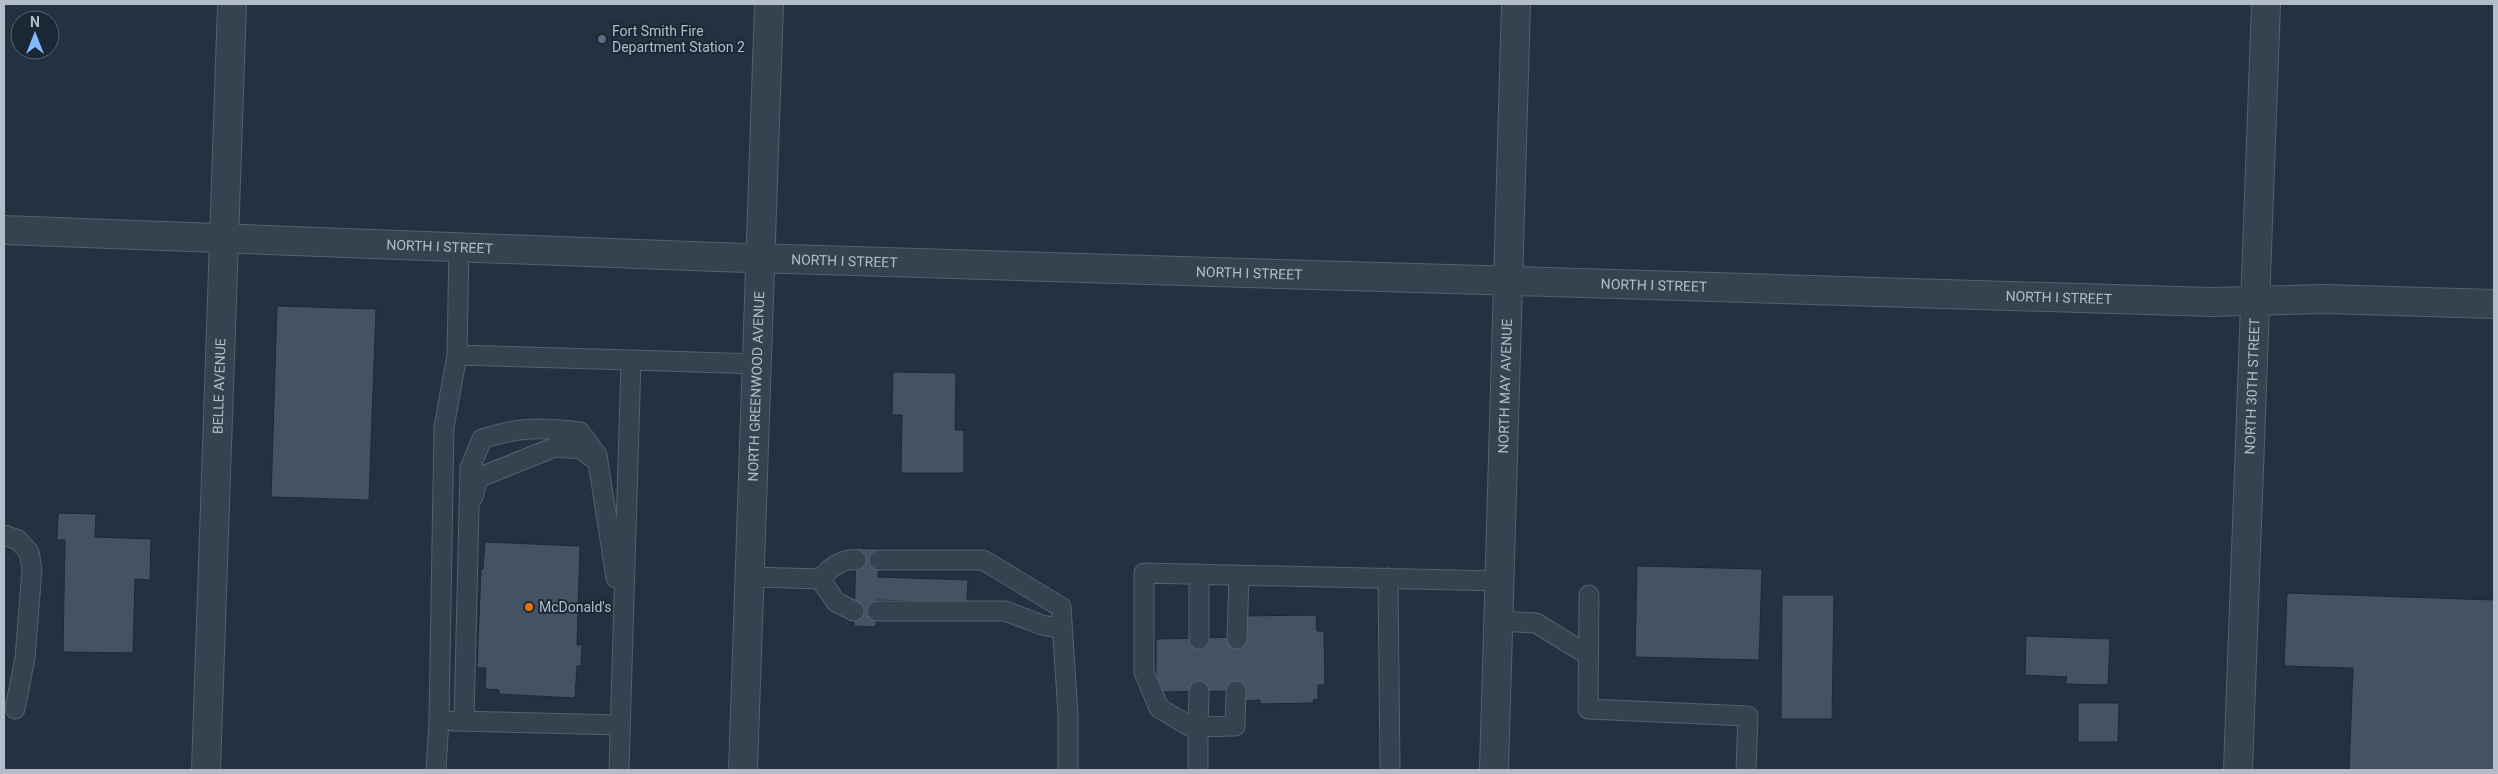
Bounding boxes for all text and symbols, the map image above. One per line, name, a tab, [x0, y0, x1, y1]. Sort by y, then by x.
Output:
north arrow	[10, 10, 60, 60]
text: N	[30, 14, 40, 30]
place label: Fort Smith Fire Department Station 2	[612, 23, 745, 55]
marker: Fort Smith Fire Department Station 2	[596, 33, 608, 45]
street label: NORTH I STREET	[386, 236, 494, 257]
street label: NORTH I STREET	[791, 251, 899, 270]
street label: NORTH I STREET	[1196, 263, 1303, 283]
street label: NORTH I STREET	[1601, 276, 1708, 295]
street label: NORTH I STREET	[2005, 288, 2113, 307]
street label: NORTH GREENWOOD AVENUE	[745, 291, 767, 482]
street label: NORTH 30TH STREET	[2242, 317, 2263, 455]
street label: NORTH MAY AVENUE	[1495, 319, 1515, 454]
street label: BELLE AVENUE	[209, 338, 229, 434]
place label: McDonald's	[539, 599, 612, 615]
marker: McDonald's	[523, 601, 535, 613]

